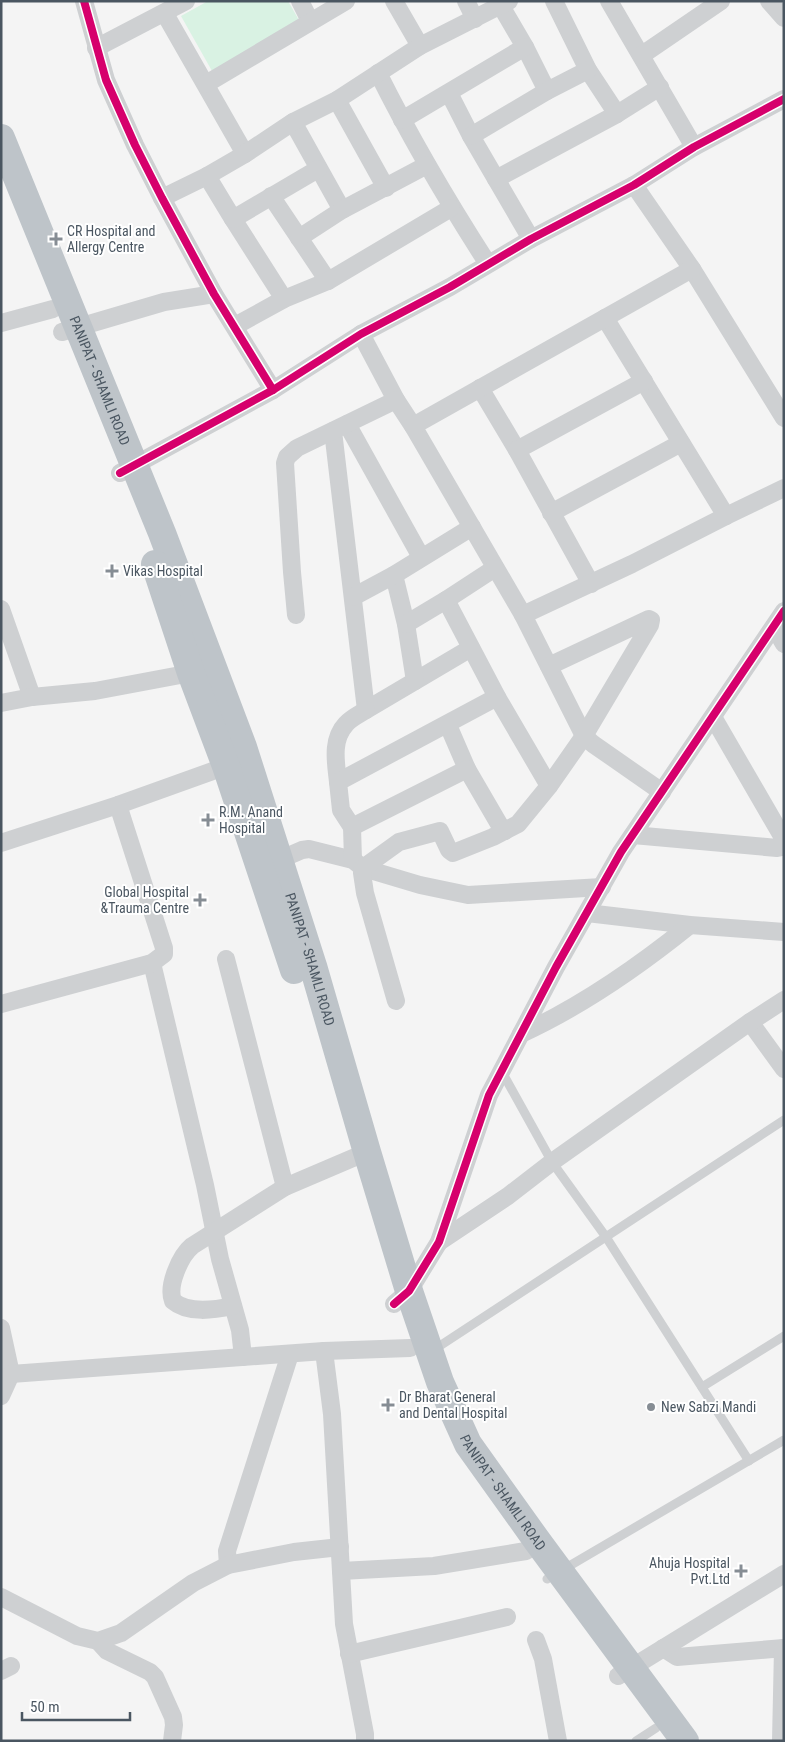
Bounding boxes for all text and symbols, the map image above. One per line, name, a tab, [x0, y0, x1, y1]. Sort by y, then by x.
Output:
place label: CR Hospital and Allergy Centre	[67, 223, 156, 255]
marker: CR Hospital and Allergy Centre	[49, 232, 63, 246]
street label: PANIPAT - SHAMLI ROAD	[66, 314, 133, 448]
place label: Vikas Hospital	[123, 563, 203, 579]
marker: Vikas Hospital	[105, 564, 119, 578]
place label: R.M. Anand Hospital	[219, 804, 283, 836]
marker: R.M. Anand Hospital	[201, 813, 215, 827]
place label: Global Hospital &Trauma Centre	[101, 884, 189, 916]
street label: PANIPAT - SHAMLI ROAD	[282, 891, 338, 1027]
marker: Global Hospital &Trauma Centre	[193, 893, 207, 907]
place label: Dr Bharat General and Dental Hospital	[399, 1389, 508, 1421]
marker: Dr Bharat General and Dental Hospital	[381, 1398, 395, 1412]
place label: New Sabzi Mandi	[661, 1399, 756, 1415]
marker: New Sabzi Mandi	[645, 1401, 657, 1413]
street label: PANIPAT - SHAMLI ROAD	[457, 1432, 549, 1553]
place label: Ahuja Hospital Pvt.Ltd	[649, 1555, 730, 1587]
marker: Ahuja Hospital Pvt.Ltd	[734, 1564, 748, 1578]
scale bar	[22, 1690, 130, 1722]
text: 50 m	[30, 1698, 60, 1716]

